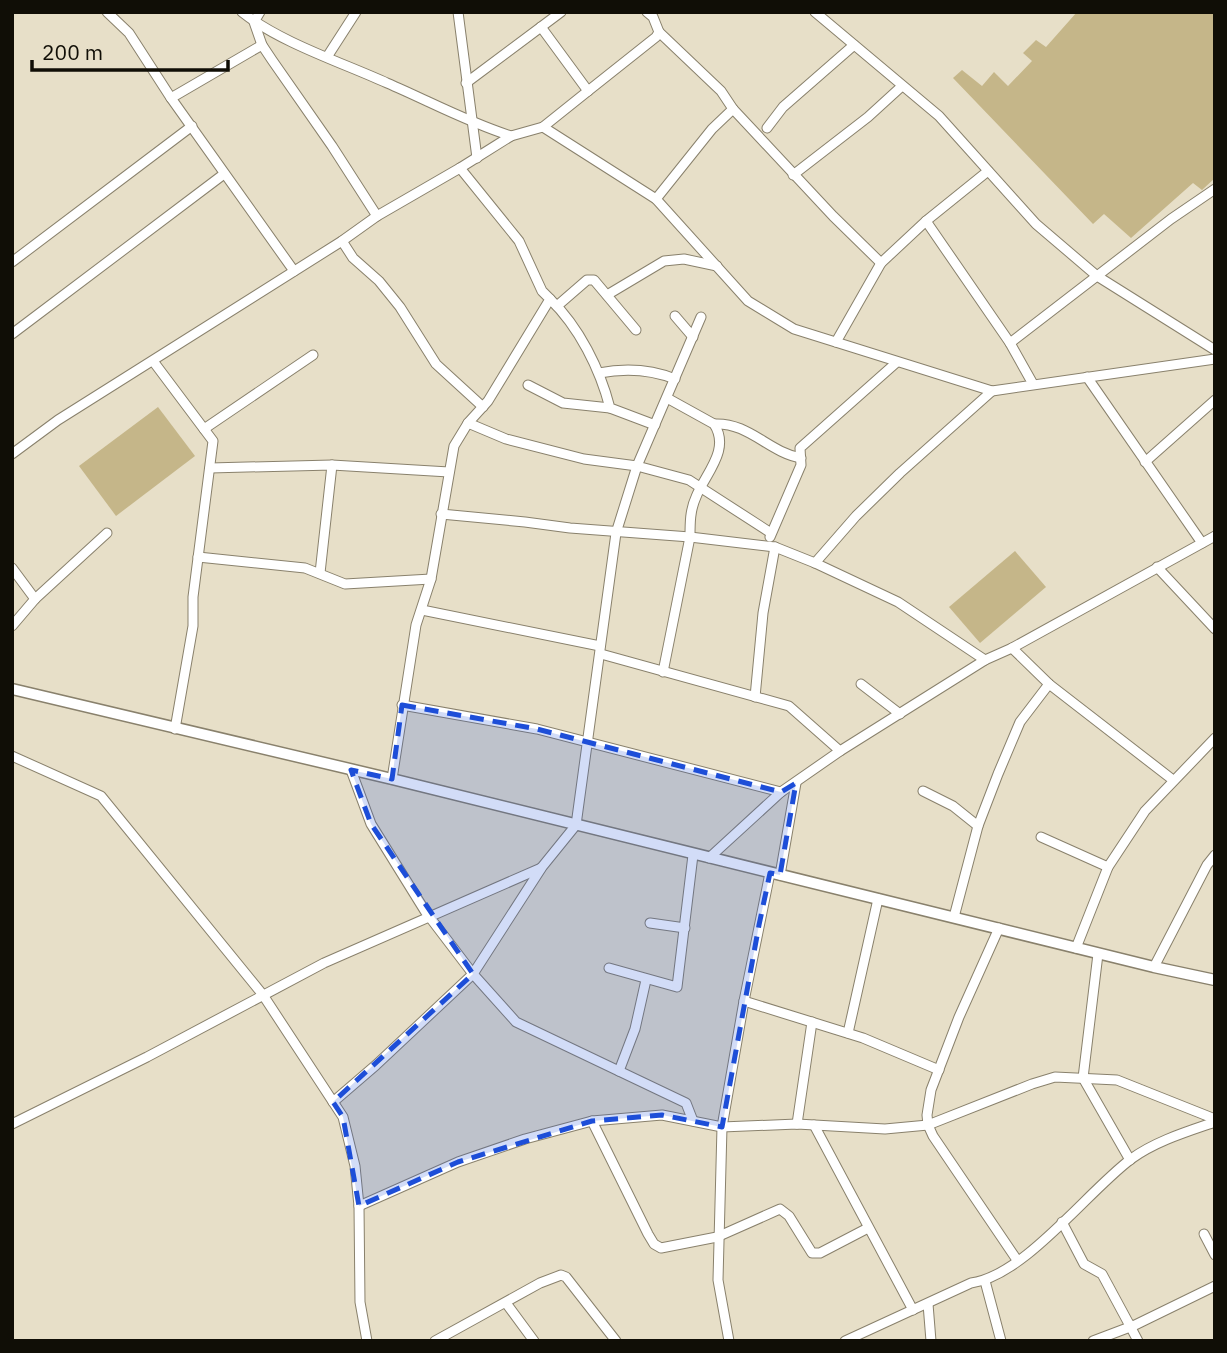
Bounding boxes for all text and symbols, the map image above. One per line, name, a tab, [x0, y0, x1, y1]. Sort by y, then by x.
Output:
scale bar	[32, 28, 228, 72]
text: 200 m	[42, 38, 103, 66]

